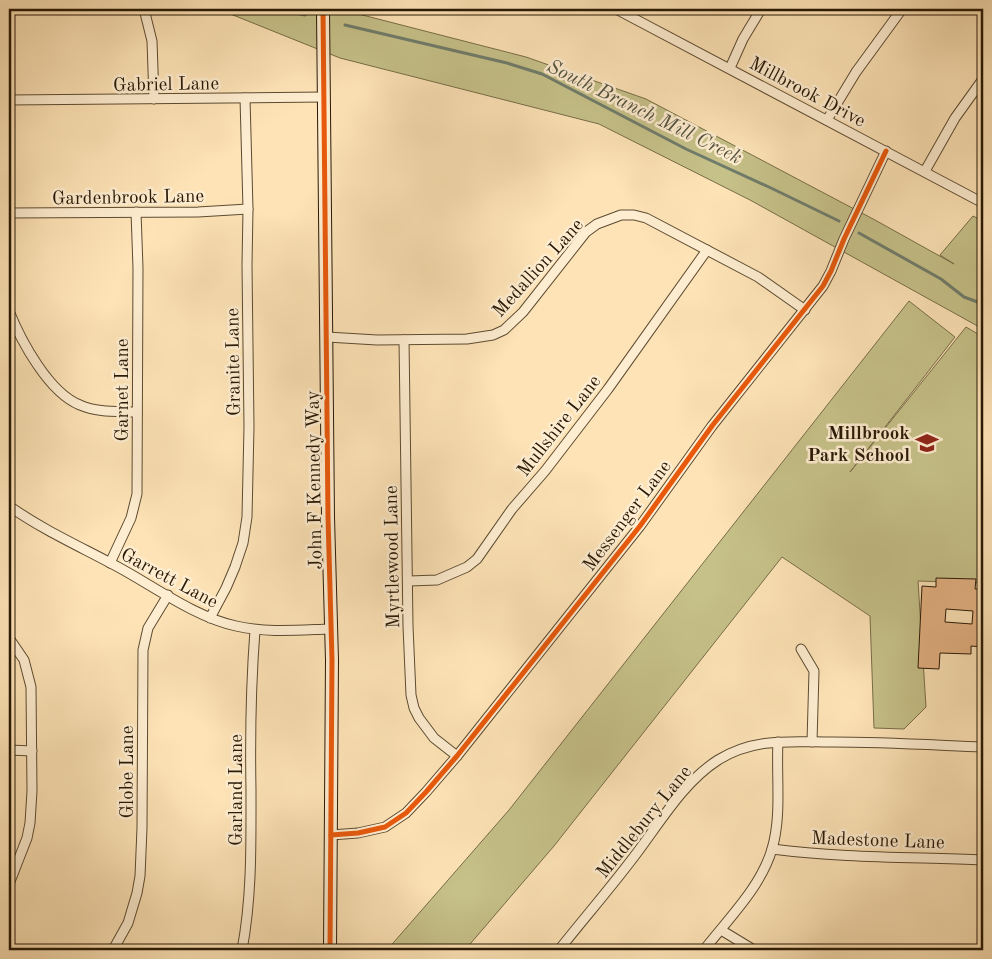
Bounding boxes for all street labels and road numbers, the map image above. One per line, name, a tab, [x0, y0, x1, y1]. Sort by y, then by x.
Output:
street label: Millbrook Drive	[746, 55, 868, 132]
street label: Gabriel Lane	[113, 75, 219, 96]
street label: Gardenbrook Lane	[52, 188, 204, 209]
street label: Medallion Lane	[490, 216, 588, 322]
street label: Granite Lane	[224, 308, 245, 416]
street label: Garnet Lane	[114, 339, 133, 441]
street label: Mullshire Lane	[515, 372, 605, 481]
street label: John F Kennedy Way	[304, 390, 327, 570]
street label: Messenger Lane	[580, 458, 676, 575]
street label: Myrtlewood Lane	[383, 485, 404, 629]
street label: Garrett Lane	[117, 546, 221, 613]
street label: Globe Lane	[119, 725, 138, 819]
street label: Garland Lane	[228, 734, 247, 846]
street label: Middlebury Lane	[594, 763, 696, 883]
street label: Madestone Lane	[811, 830, 945, 853]

